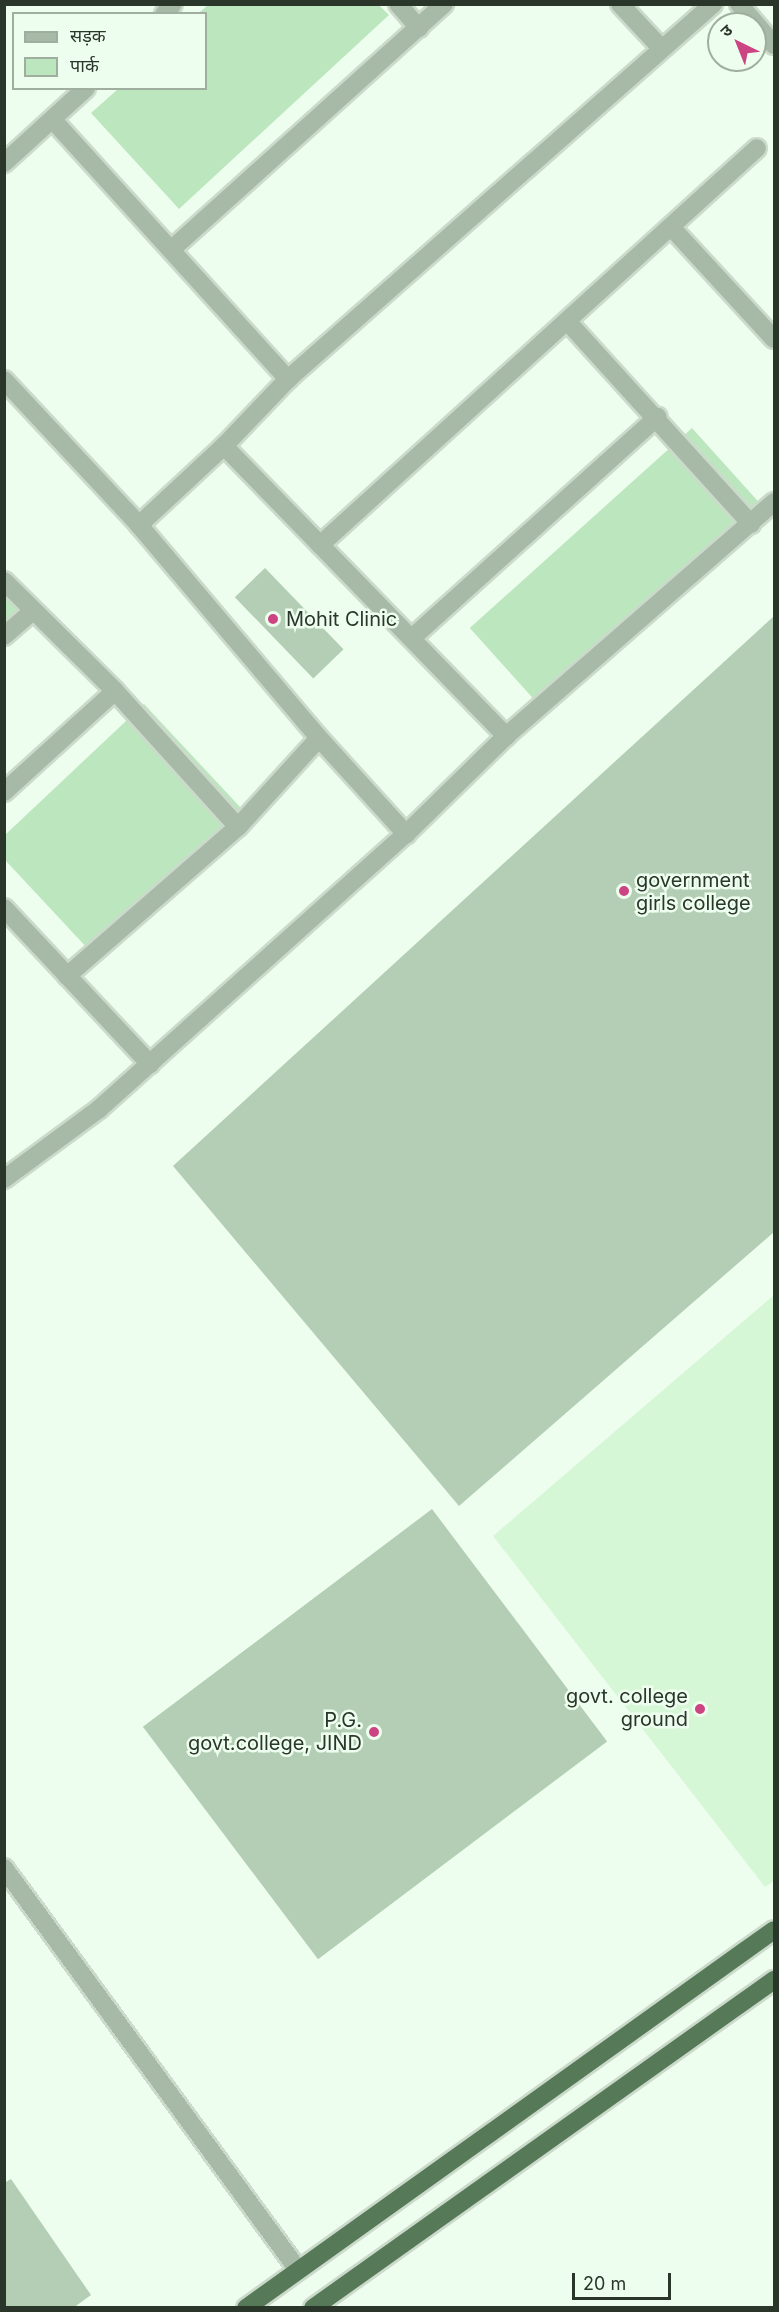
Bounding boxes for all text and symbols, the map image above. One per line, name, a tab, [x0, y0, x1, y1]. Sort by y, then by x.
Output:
legend	[12, 12, 207, 90]
north arrow	[707, 12, 767, 72]
text: उ	[716, 20, 736, 41]
text: सड़क	[70, 25, 106, 46]
text: पार्क	[70, 55, 99, 76]
place label: Mohit Clinic	[286, 607, 397, 631]
marker: Mohit Clinic	[264, 610, 282, 628]
place label: government girls college	[636, 868, 751, 915]
marker: government girls college	[617, 884, 631, 898]
place label: govt. college ground	[566, 1685, 688, 1732]
marker: govt. college ground	[693, 1702, 707, 1716]
place label: P.G. govt.college, JIND	[188, 1708, 362, 1755]
marker: P.G. govt.college, JIND	[367, 1725, 381, 1739]
scale bar	[575, 2261, 674, 2299]
text: 20 m	[583, 2273, 626, 2294]

